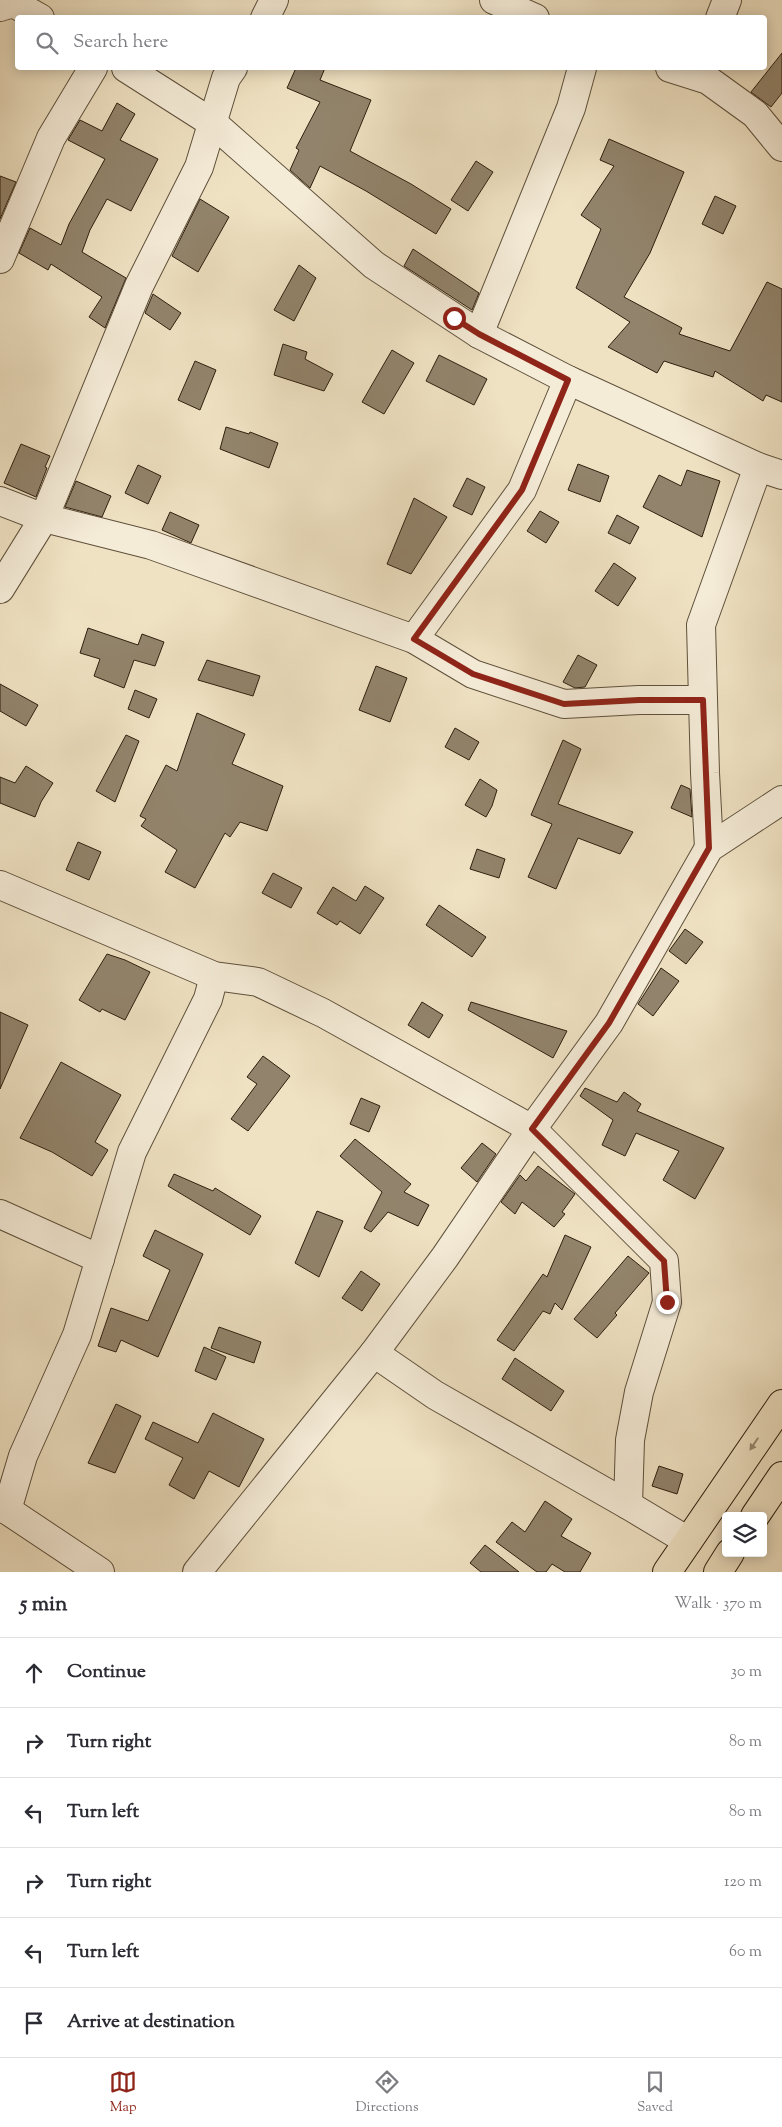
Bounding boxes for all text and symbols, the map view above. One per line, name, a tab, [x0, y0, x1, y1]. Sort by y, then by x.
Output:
search box	[15, 15, 767, 70]
icon: search	[33, 29, 61, 57]
text: Search here	[73, 29, 168, 56]
route start	[443, 307, 466, 330]
route end	[656, 1291, 679, 1314]
one-way arrow	[749, 1437, 759, 1451]
map controls	[722, 1512, 767, 1557]
button: layers	[722, 1512, 767, 1557]
text: 5 min	[20, 1590, 67, 1620]
text: Walk · 370 m	[674, 1593, 762, 1616]
icon: ahead	[20, 1659, 48, 1687]
text: Continue	[67, 1659, 146, 1686]
text: 30 m	[731, 1661, 762, 1684]
icon: right	[20, 1729, 48, 1757]
text: Turn right	[67, 1729, 151, 1756]
text: 80 m	[729, 1731, 762, 1754]
icon: left	[20, 1799, 48, 1827]
text: Turn left	[67, 1799, 139, 1826]
text: 80 m	[729, 1801, 762, 1824]
icon: right	[20, 1869, 48, 1897]
text: Turn right	[67, 1869, 151, 1896]
text: 120 m	[724, 1871, 762, 1894]
icon: left	[20, 1939, 48, 1967]
text: Turn left	[67, 1939, 139, 1966]
text: 60 m	[729, 1941, 762, 1964]
icon: arrive	[20, 2009, 48, 2037]
text: Arrive at destination	[67, 2009, 235, 2036]
tab: Map	[109, 2068, 137, 2118]
tab: Directions	[355, 2068, 419, 2118]
tab: Saved	[637, 2068, 673, 2118]

